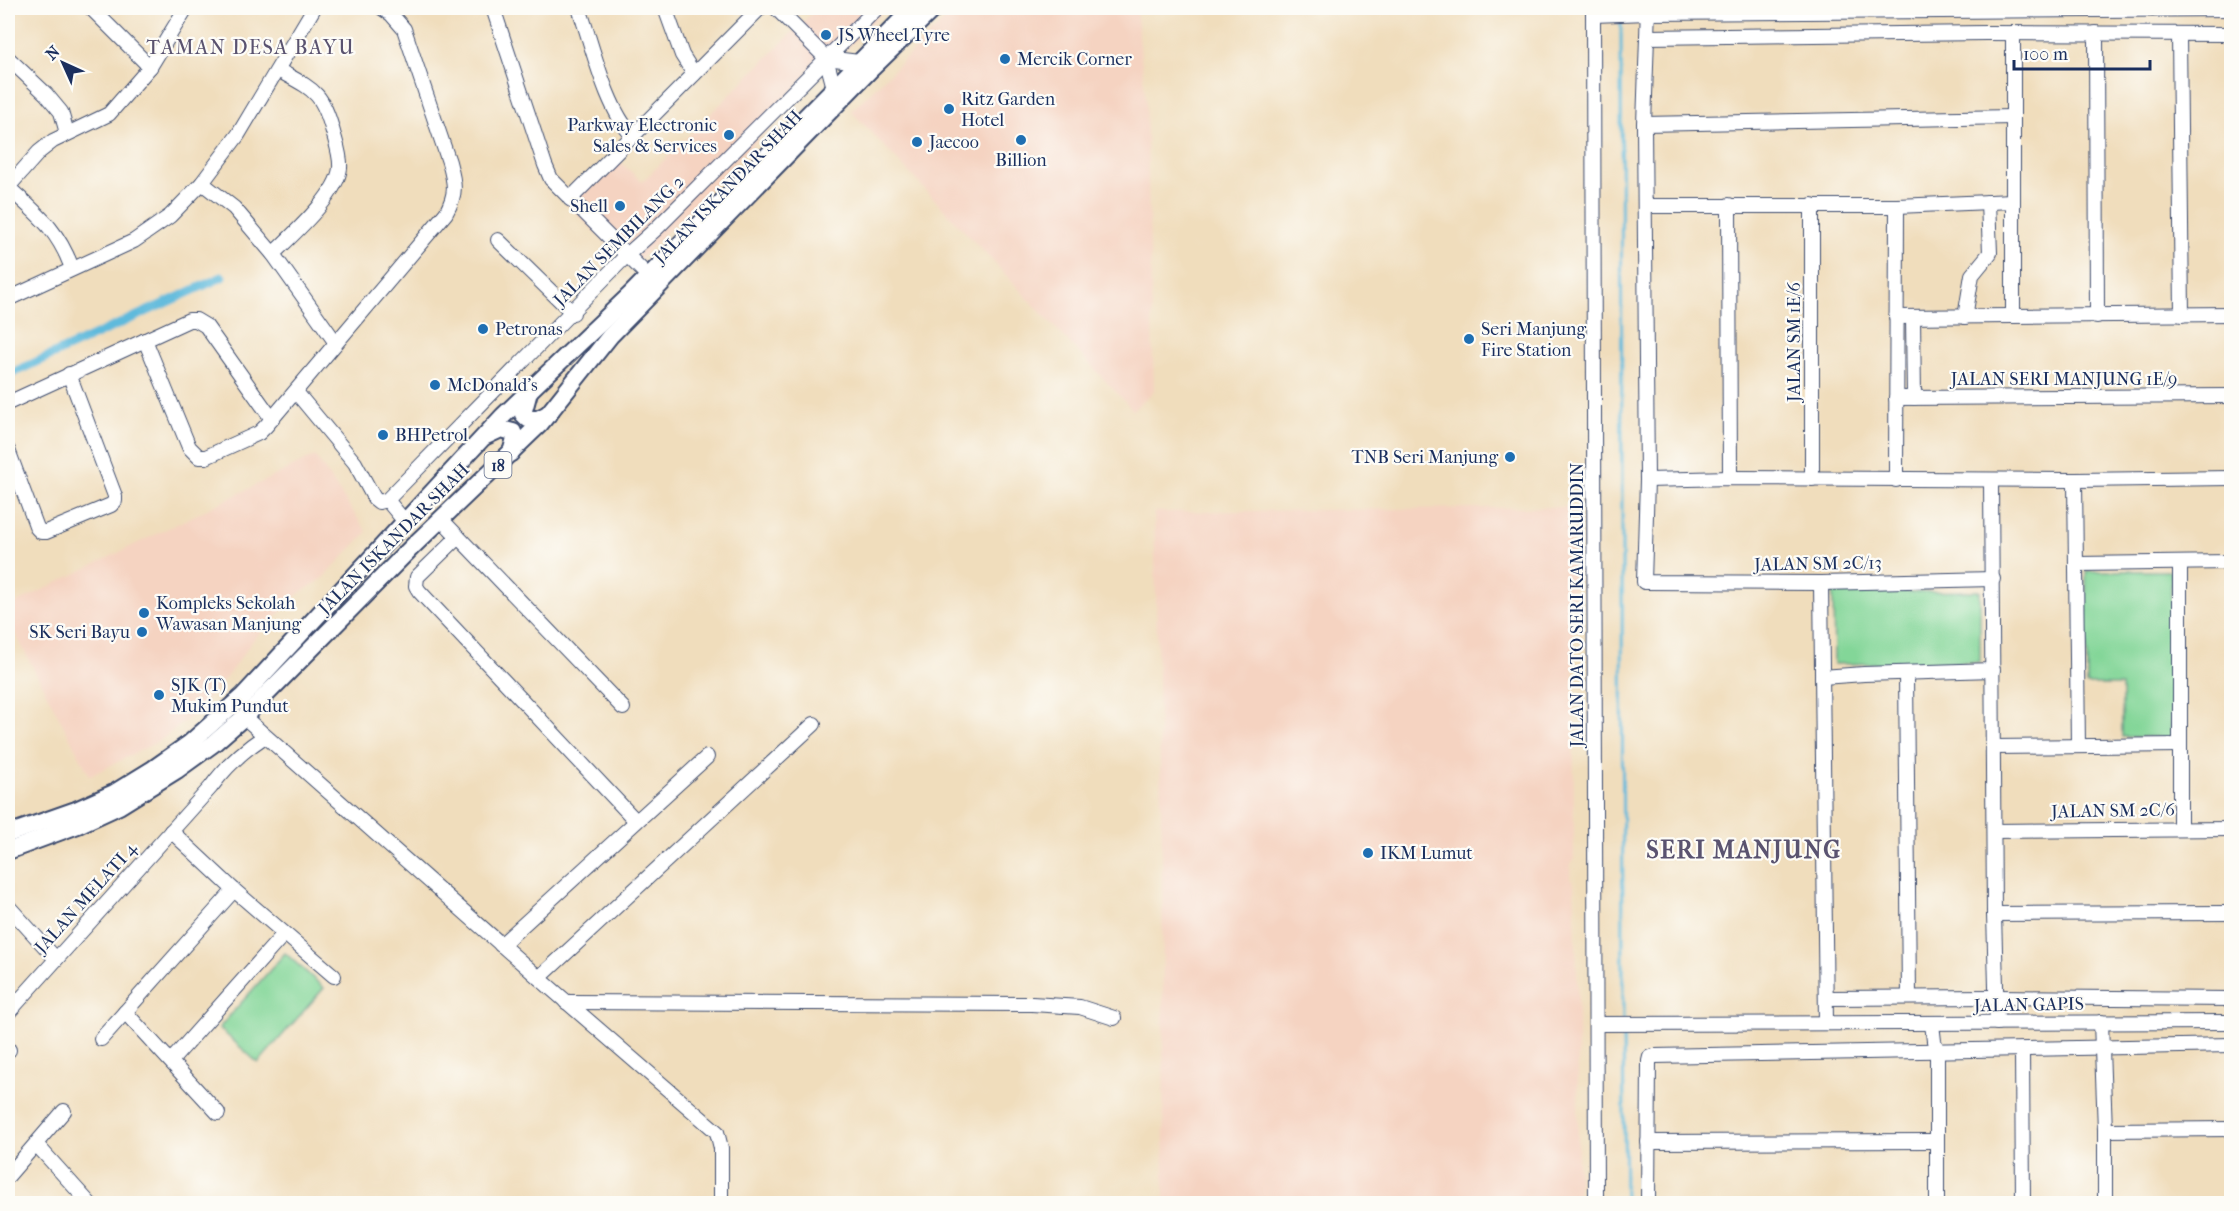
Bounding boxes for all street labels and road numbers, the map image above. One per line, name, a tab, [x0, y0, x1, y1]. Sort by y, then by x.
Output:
street label: JALAN ISKANDAR SHAH	[648, 106, 807, 269]
street label: JALAN SEMBILANG 2	[548, 171, 689, 312]
street label: JALAN SM 1E/6	[1784, 282, 1805, 404]
street label: JALAN SERI MANJUNG 1E/9	[1949, 369, 2177, 390]
road number: 18	[484, 452, 512, 478]
street label: JALAN ISKANDAR SHAH	[313, 459, 474, 620]
street label: JALAN DATO SERI KAMARUDDIN	[1567, 462, 1588, 749]
street label: JALAN SM 2C/13	[1752, 552, 1882, 576]
street label: JALAN SM 2C/6	[2049, 799, 2175, 823]
street label: JALAN MELATI 4	[29, 838, 142, 959]
street label: JALAN GAPIS	[1972, 994, 2084, 1016]

